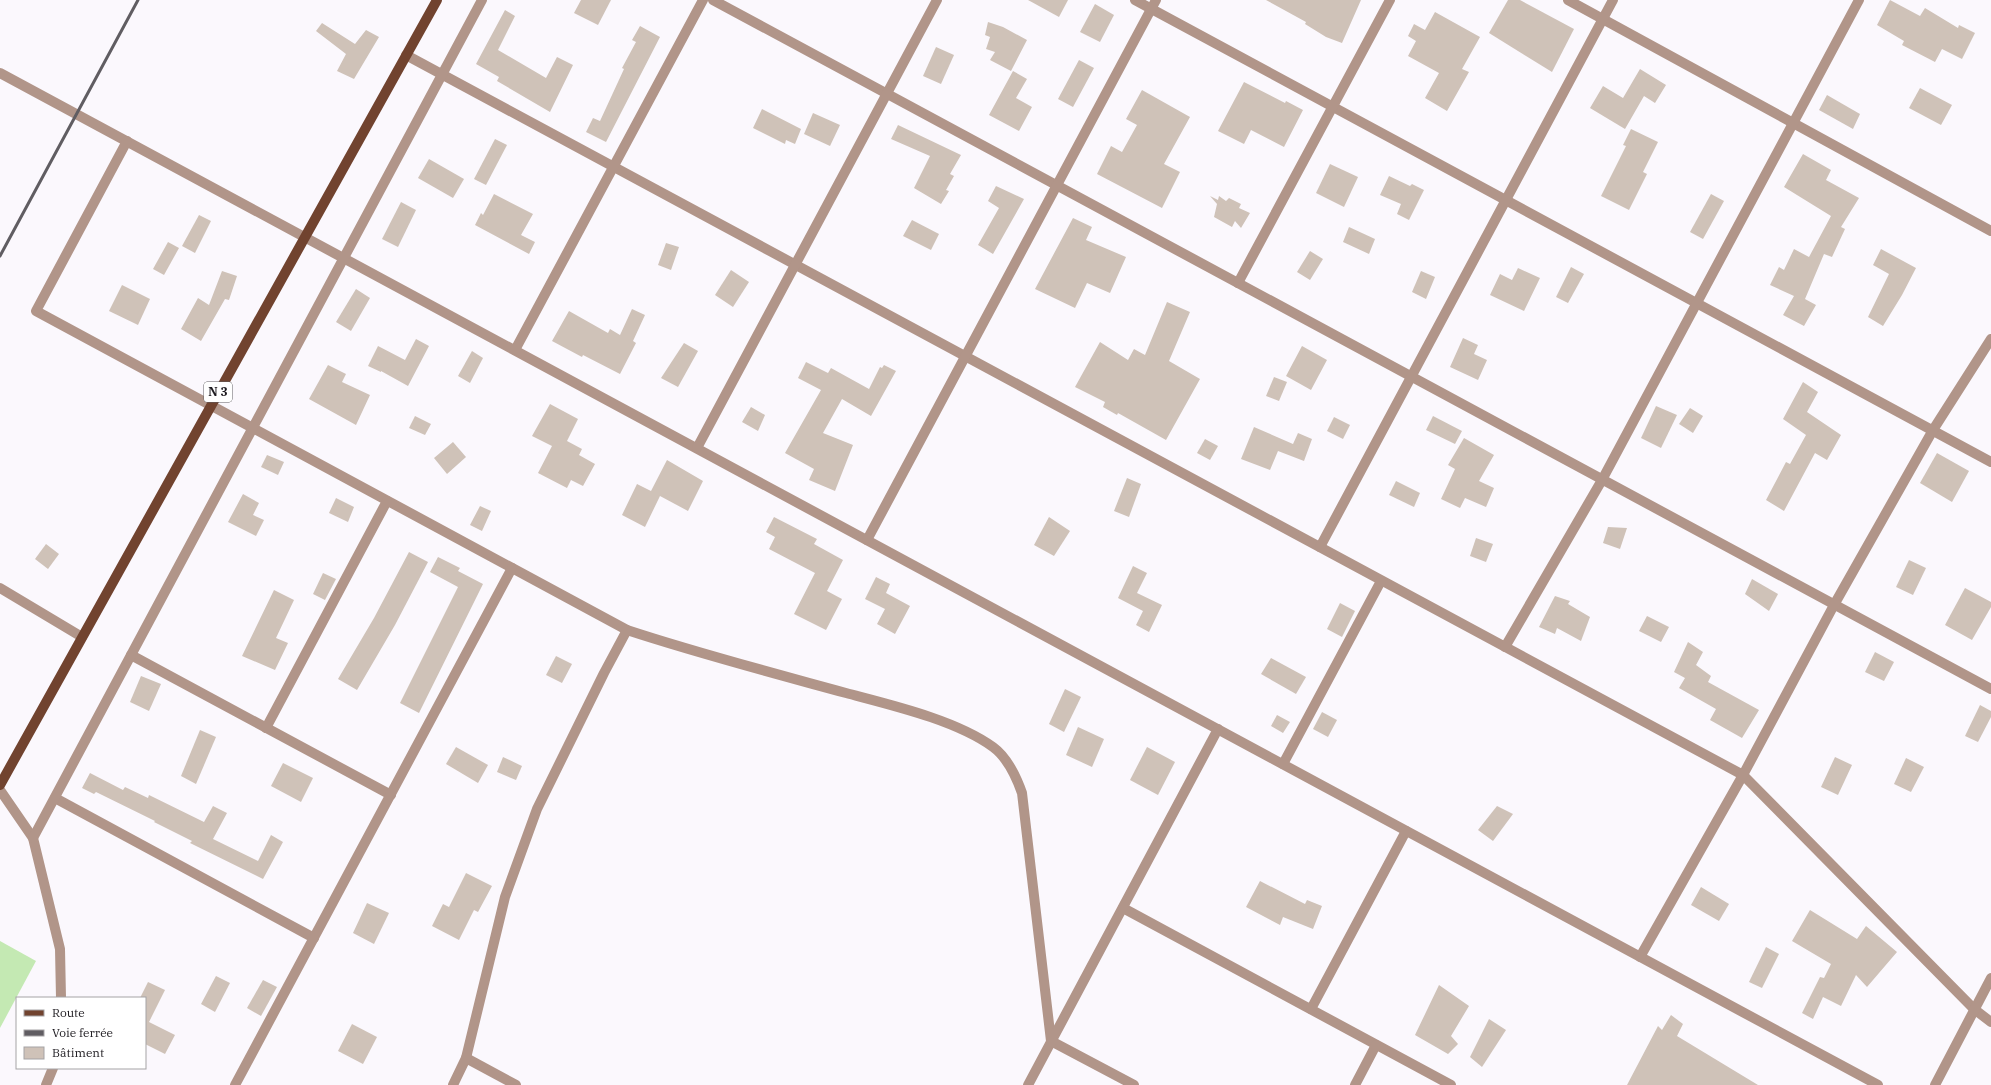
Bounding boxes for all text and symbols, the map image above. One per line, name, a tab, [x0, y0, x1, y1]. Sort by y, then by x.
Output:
road number: N 3	[204, 382, 232, 402]
legend	[16, 997, 146, 1069]
text: Route	[52, 1005, 85, 1020]
text: Voie ferrée	[52, 1025, 113, 1040]
text: Bâtiment	[52, 1045, 104, 1060]

